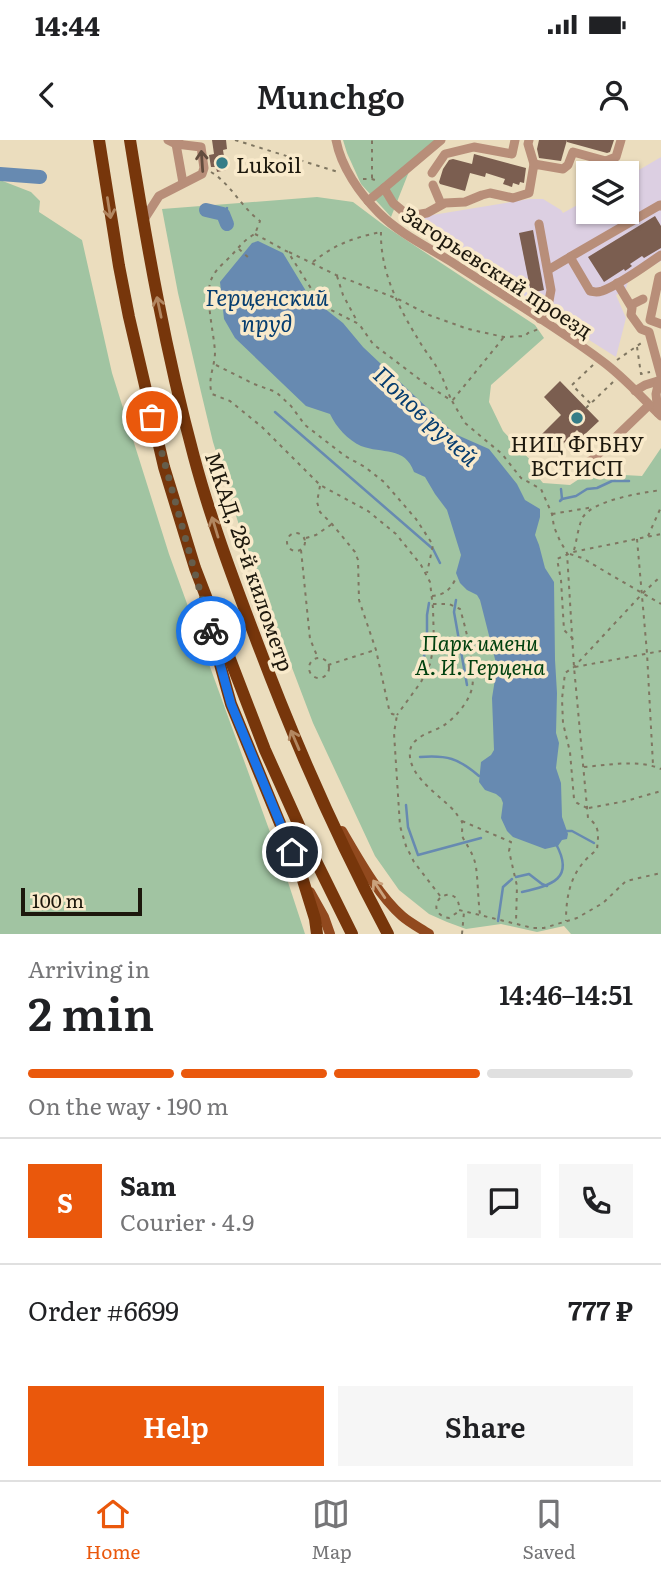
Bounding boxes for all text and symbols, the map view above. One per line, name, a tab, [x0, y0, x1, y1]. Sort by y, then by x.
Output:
text: 14:44	[35, 5, 100, 44]
text: Munchgo	[256, 71, 405, 119]
icon: back	[28, 76, 66, 114]
icon: person	[595, 76, 633, 114]
place label: Lukoil	[236, 148, 301, 179]
one-way arrow	[195, 150, 208, 173]
marker: Lukoil	[214, 155, 230, 171]
map controls	[576, 161, 639, 224]
button: layers	[576, 161, 639, 224]
one-way arrow	[103, 196, 116, 218]
street label: Загорьевский проезд	[396, 198, 600, 344]
water label: Герценский пруд	[205, 279, 329, 339]
one-way arrow	[151, 296, 165, 319]
water label: Попов ручей	[367, 357, 488, 473]
pin	[122, 387, 182, 447]
icon: bag	[133, 398, 171, 436]
marker: НИЦ ФГБНУ ВСТИСП	[569, 410, 585, 426]
place label: НИЦ ФГБНУ ВСТИСП	[511, 427, 645, 482]
street label: МКАД, 28-й километр	[199, 447, 303, 675]
one-way arrow	[208, 516, 221, 538]
courier	[176, 596, 246, 666]
icon: bike	[192, 612, 230, 650]
park label: Парк имени А. И. Герцена	[415, 626, 545, 681]
one-way arrow	[288, 730, 301, 751]
pin	[262, 822, 322, 882]
icon: home	[273, 833, 311, 871]
one-way arrow	[372, 880, 386, 899]
scale bar	[21, 885, 142, 917]
text: 100 m	[32, 886, 84, 914]
text: Arriving in	[28, 951, 150, 985]
text: 14:46–14:51	[499, 974, 633, 1013]
text: 2 min	[28, 977, 154, 1045]
text: On the way · 190 m	[28, 1088, 229, 1122]
button: chat	[467, 1164, 541, 1238]
button: phone	[559, 1164, 633, 1238]
text: Sam	[120, 1165, 176, 1204]
text: S	[57, 1182, 73, 1221]
text: Courier · 4.9	[120, 1204, 254, 1238]
text: Order #6699	[28, 1290, 179, 1329]
text: 777 ₽	[568, 1290, 633, 1329]
button: Help	[28, 1386, 324, 1466]
button: Share	[338, 1386, 633, 1466]
tab: Home	[85, 1495, 140, 1565]
tab: Map	[311, 1495, 352, 1565]
tab: Saved	[523, 1495, 576, 1565]

